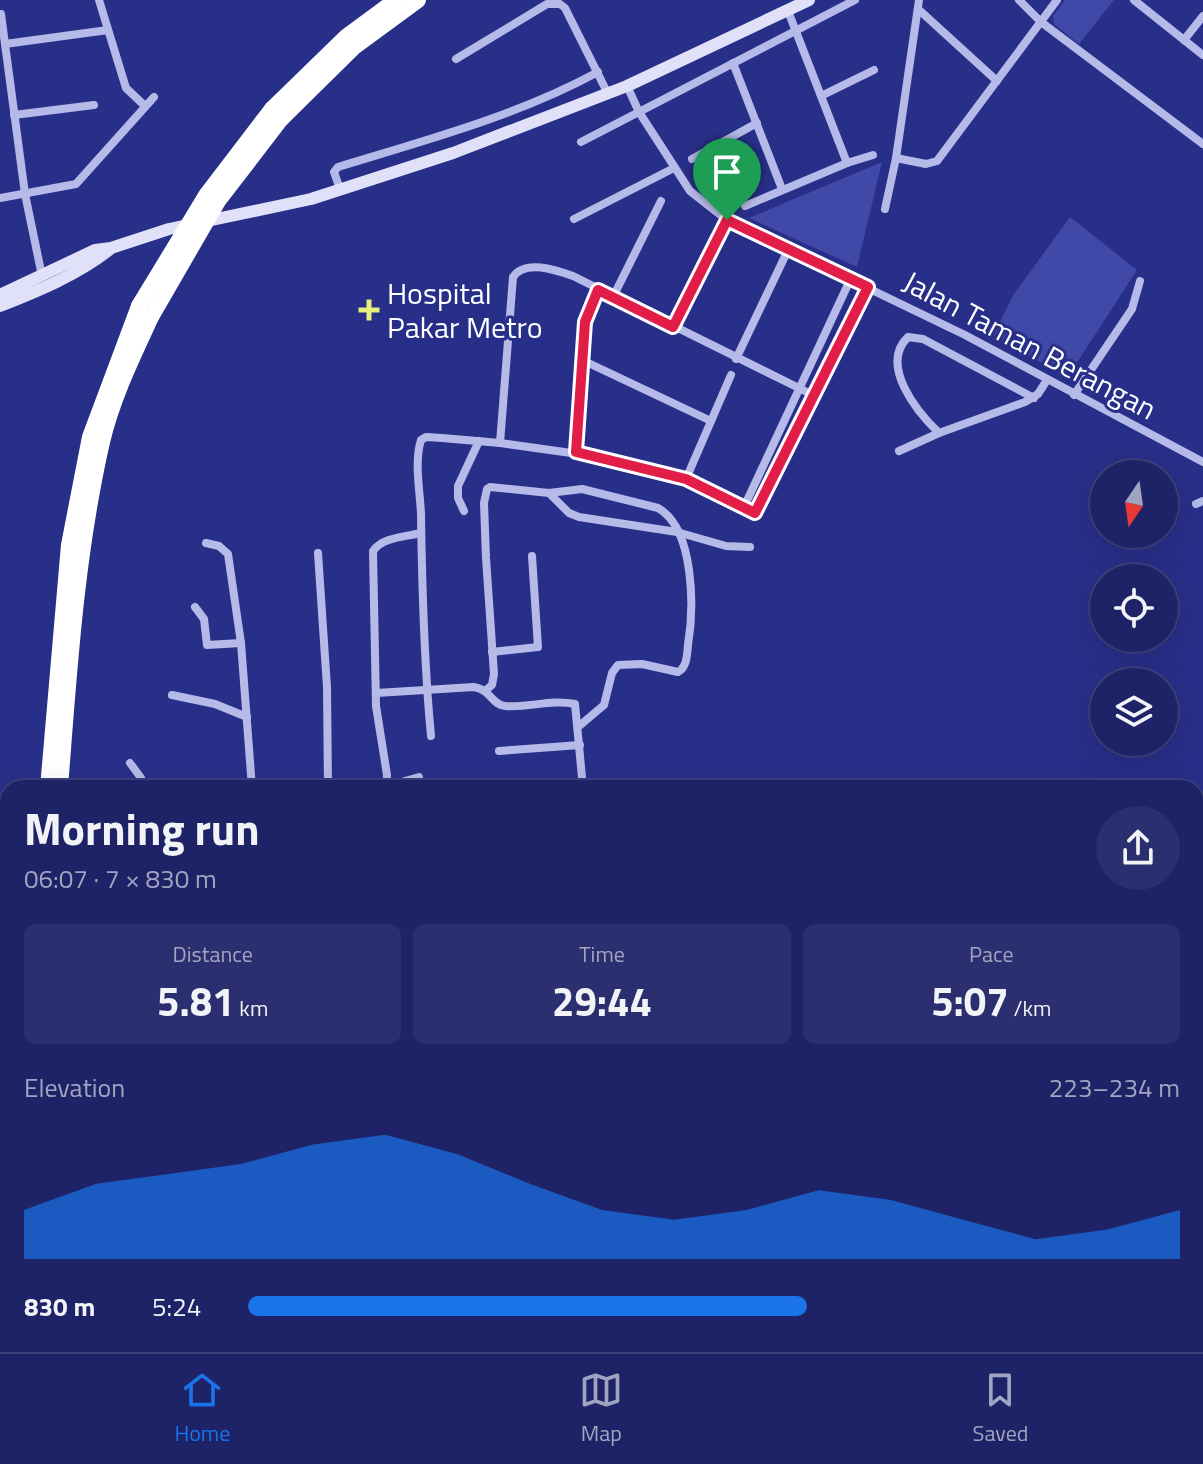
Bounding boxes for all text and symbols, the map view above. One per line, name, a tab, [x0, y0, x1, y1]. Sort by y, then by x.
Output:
pin	[693, 138, 761, 220]
icon: arrive	[705, 150, 749, 194]
street label: Jalan Taman Berangan	[895, 259, 1165, 431]
place label: Hospital Pakar Metro	[387, 270, 543, 350]
marker: Hospital Pakar Metro	[358, 299, 380, 321]
north arrow	[1090, 460, 1178, 548]
map controls	[1090, 460, 1178, 756]
button: locate	[1090, 564, 1178, 652]
button: layers	[1090, 668, 1178, 756]
text: Morning run	[24, 795, 260, 862]
button: share	[1096, 806, 1180, 890]
text: 06:07 · 7 × 830 m	[24, 859, 217, 898]
text: Distance	[172, 937, 253, 971]
text: Time	[579, 937, 625, 971]
text: Pace	[969, 937, 1014, 971]
text: 5.81	[157, 971, 235, 1032]
text: 29:44	[552, 971, 652, 1032]
text: 5:07	[931, 971, 1009, 1032]
text: km	[235, 991, 268, 1025]
text: /km	[1009, 991, 1051, 1025]
text: Elevation	[24, 1068, 125, 1107]
text: 223–234 m	[1049, 1068, 1180, 1107]
text: 830 m	[24, 1287, 95, 1326]
text: 5:24	[152, 1287, 201, 1326]
tab: Home	[175, 1368, 230, 1450]
tab: Map	[579, 1368, 623, 1450]
tab: Saved	[972, 1368, 1028, 1450]

